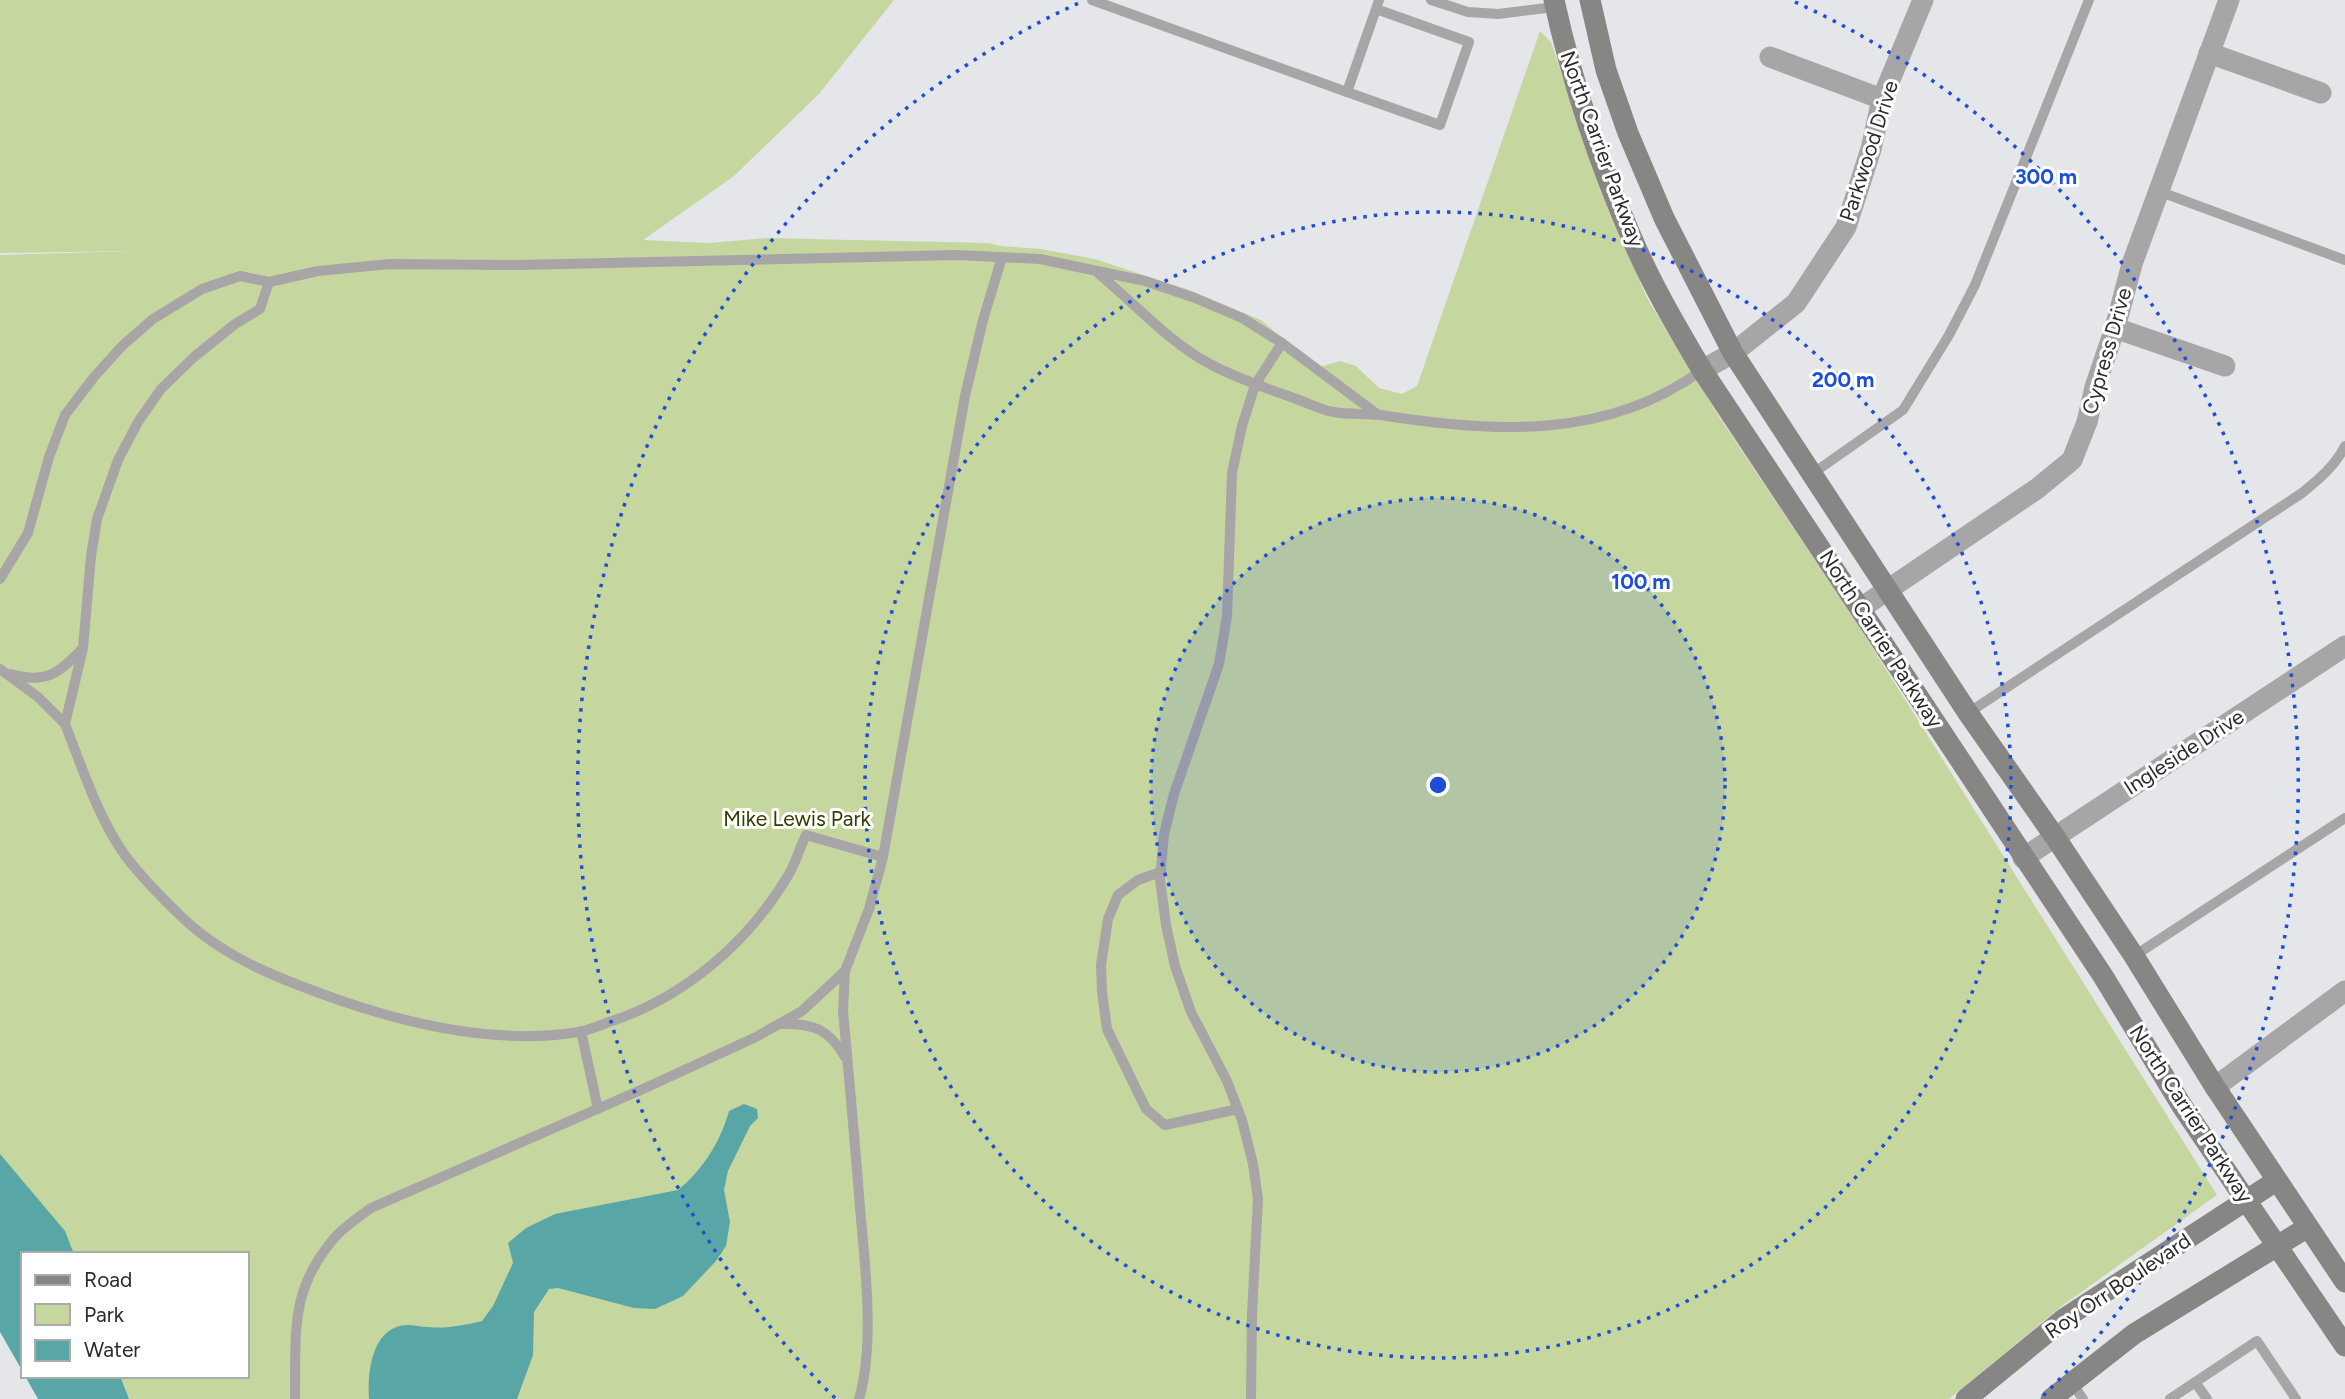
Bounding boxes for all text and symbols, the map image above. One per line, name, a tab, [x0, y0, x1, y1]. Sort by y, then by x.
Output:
street label: North Carrier Parkway	[1555, 47, 1650, 250]
street label: Parkwood Drive	[1834, 77, 1903, 224]
text: 300 m	[2015, 164, 2077, 189]
street label: Cypress Drive	[2077, 285, 2137, 417]
text: 200 m	[1812, 367, 1874, 392]
street label: North Carrier Parkway	[1815, 545, 1948, 732]
text: 100 m	[1611, 569, 1671, 594]
street label: Ingleside Drive	[2119, 704, 2248, 800]
centre of rings	[1426, 773, 1450, 797]
park label: Mike Lewis Park	[723, 806, 872, 831]
street label: North Carrier Parkway	[2125, 1020, 2258, 1207]
street label: Roy Orr Boulevard	[2040, 1228, 2195, 1344]
legend	[21, 1252, 248, 1378]
text: Road	[84, 1267, 132, 1292]
text: Park	[84, 1302, 125, 1327]
text: Water	[84, 1337, 140, 1362]

